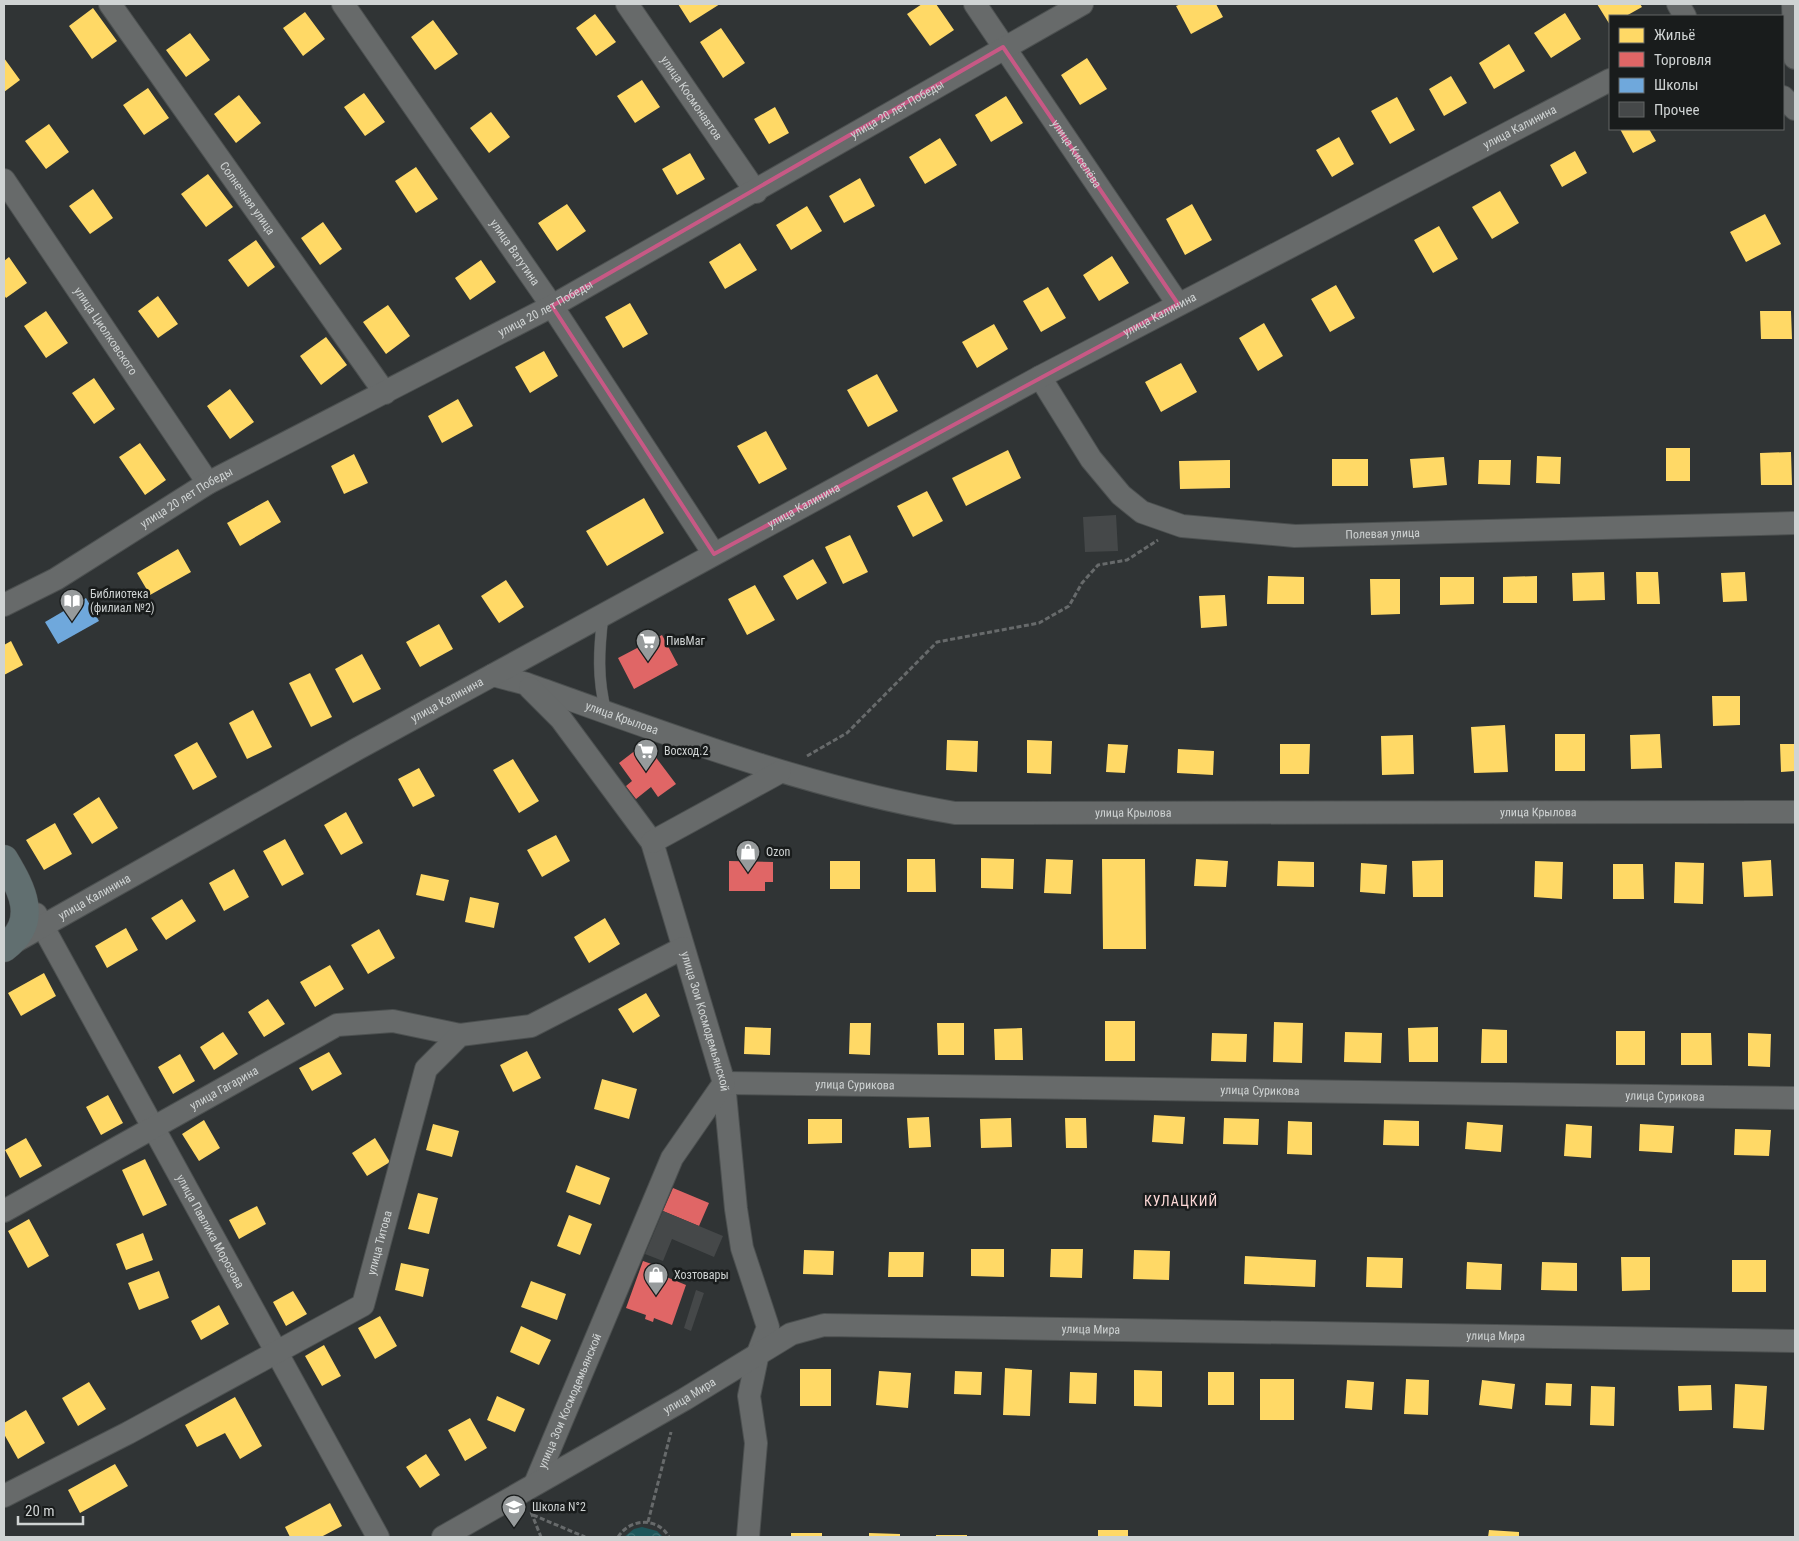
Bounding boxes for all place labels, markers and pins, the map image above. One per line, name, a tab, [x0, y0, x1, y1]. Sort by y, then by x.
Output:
place label: Библиотека (филиал №2)	[90, 587, 155, 615]
library icon: Библиотека (филиал №2)	[59, 588, 85, 622]
supermarket icon: ПивМаг	[635, 628, 661, 662]
place label: ПивМаг	[666, 634, 705, 648]
supermarket icon: Восход.2	[633, 738, 659, 772]
place label: Восход.2	[664, 744, 708, 758]
shop icon: Ozon	[735, 839, 761, 873]
place label: Ozon	[766, 845, 790, 859]
shop icon: Хозтовары	[643, 1262, 669, 1296]
place label: Хозтовары	[674, 1268, 729, 1282]
school or university icon: Школа N°2	[501, 1494, 527, 1528]
place label: Школа N°2	[532, 1500, 586, 1514]

